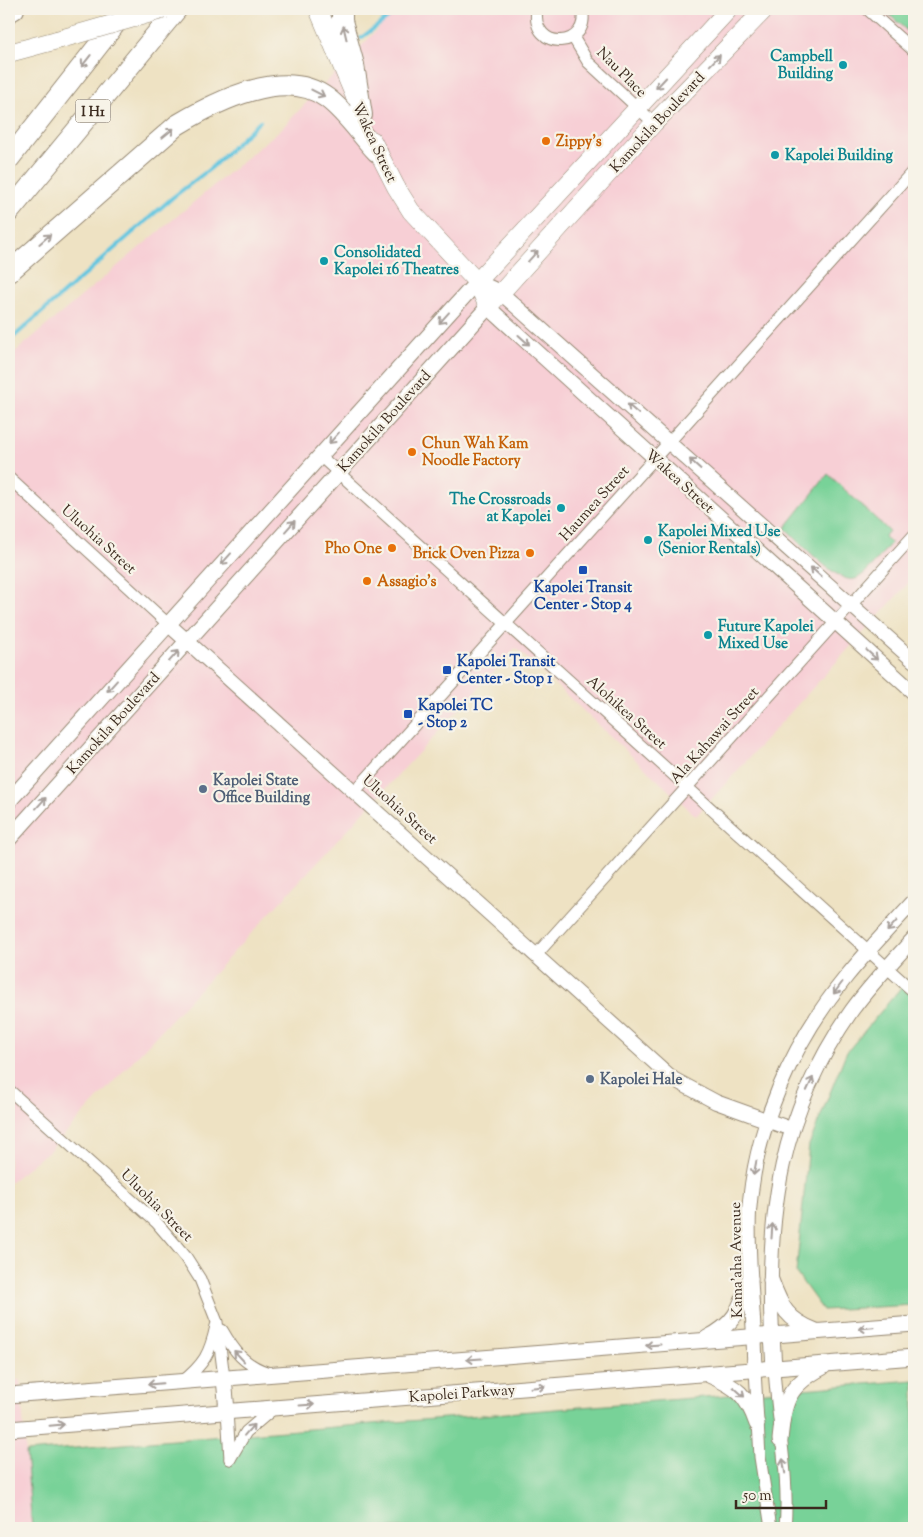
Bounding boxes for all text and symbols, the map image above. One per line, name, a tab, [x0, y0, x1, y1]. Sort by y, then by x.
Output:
one-way arrow	[340, 25, 349, 41]
street label: Nau Place	[591, 43, 651, 103]
place label: Campbell Building	[770, 47, 834, 85]
one-way arrow	[80, 54, 91, 67]
one-way arrow	[709, 54, 721, 66]
marker: Campbell Building	[837, 59, 849, 71]
street label: Kamokila Boulevard	[606, 68, 711, 178]
one-way arrow	[655, 77, 666, 90]
one-way arrow	[310, 88, 325, 98]
street label: Wakea Street	[346, 99, 401, 186]
road number: I H1	[76, 100, 110, 122]
one-way arrow	[161, 127, 174, 138]
place label: Zippy's	[556, 132, 602, 153]
marker: Zippy's	[540, 135, 552, 147]
place label: Kapolei Building	[785, 146, 893, 167]
marker: Kapolei Building	[769, 149, 781, 161]
one-way arrow	[39, 234, 52, 245]
place label: Consolidated Kapolei 16 Theatres	[334, 243, 459, 281]
one-way arrow	[528, 250, 539, 263]
marker: Consolidated Kapolei 16 Theatres	[318, 255, 330, 267]
one-way arrow	[438, 312, 450, 325]
one-way arrow	[517, 334, 530, 345]
street label: Kamokila Boulevard	[334, 366, 437, 478]
one-way arrow	[627, 403, 640, 415]
one-way arrow	[329, 432, 340, 445]
place label: Chun Wah Kam Noodle Factory	[422, 434, 529, 472]
street label: Wakea Street	[640, 445, 718, 519]
marker: Chun Wah Kam Noodle Factory	[406, 446, 418, 458]
one-way arrow	[688, 458, 701, 469]
street label: Haumea Street	[555, 462, 635, 546]
place label: The Crossroads at Kapolei	[449, 490, 552, 528]
street label: Uluohia Street	[56, 501, 140, 580]
marker: The Crossroads at Kapolei	[555, 502, 567, 514]
one-way arrow	[284, 520, 296, 533]
place label: Kapolei Mixed Use (Senior Rentals)	[658, 522, 780, 560]
marker: Kapolei Mixed Use (Senior Rentals)	[642, 534, 654, 546]
place label: Pho One	[325, 539, 382, 560]
marker: Pho One	[386, 542, 398, 554]
place label: Brick Oven Pizza	[413, 544, 520, 565]
marker: Brick Oven Pizza	[524, 547, 536, 559]
one-way arrow	[220, 553, 232, 566]
marker: Kapolei Transit Center - Stop 4	[577, 564, 589, 576]
one-way arrow	[809, 566, 822, 578]
place label: Assagio's	[377, 572, 436, 593]
marker: Assagio's	[361, 575, 373, 587]
place label: Kapolei Transit Center - Stop 4	[534, 578, 633, 616]
place label: Future Kapolei Mixed Use	[718, 617, 814, 655]
marker: Future Kapolei Mixed Use	[702, 629, 714, 641]
one-way arrow	[866, 649, 879, 660]
one-way arrow	[168, 650, 180, 663]
place label: Kapolei Transit Center - Stop 1	[457, 652, 556, 690]
marker: Kapolei Transit Center - Stop 1	[441, 664, 453, 676]
street label: Kamokila Boulevard	[63, 668, 166, 780]
street label: Alohikea Street	[581, 671, 671, 755]
one-way arrow	[106, 679, 118, 692]
street label: Ala Kahawai Street	[666, 683, 764, 789]
place label: Kapolei TC - Stop 2	[418, 696, 493, 734]
marker: Kapolei TC - Stop 2	[402, 708, 414, 720]
place label: Kapolei State Office Building	[213, 771, 311, 809]
street label: Uluohia Street	[357, 771, 441, 850]
marker: Kapolei State Office Building	[197, 783, 209, 795]
one-way arrow	[35, 796, 47, 809]
one-way arrow	[886, 919, 898, 932]
one-way arrow	[833, 980, 843, 994]
place label: Kapolei Hale	[600, 1070, 682, 1091]
marker: Kapolei Hale	[584, 1073, 596, 1085]
one-way arrow	[805, 1077, 815, 1092]
one-way arrow	[750, 1160, 760, 1176]
street label: Uluohia Street	[115, 1165, 197, 1247]
street label: Kama'aha Avenue	[726, 1202, 749, 1318]
one-way arrow	[767, 1223, 777, 1239]
one-way arrow	[858, 1323, 874, 1333]
one-way arrow	[646, 1340, 662, 1349]
one-way arrow	[233, 1349, 245, 1362]
one-way arrow	[466, 1354, 482, 1363]
one-way arrow	[147, 1379, 163, 1388]
street label: Kapolei Parkway	[408, 1380, 516, 1409]
one-way arrow	[530, 1382, 546, 1392]
one-way arrow	[732, 1386, 745, 1398]
one-way arrow	[298, 1400, 314, 1410]
one-way arrow	[49, 1420, 65, 1430]
one-way arrow	[243, 1424, 254, 1437]
one-way arrow	[779, 1459, 789, 1475]
scale bar	[736, 1477, 826, 1509]
text: 50 m	[742, 1486, 772, 1507]

